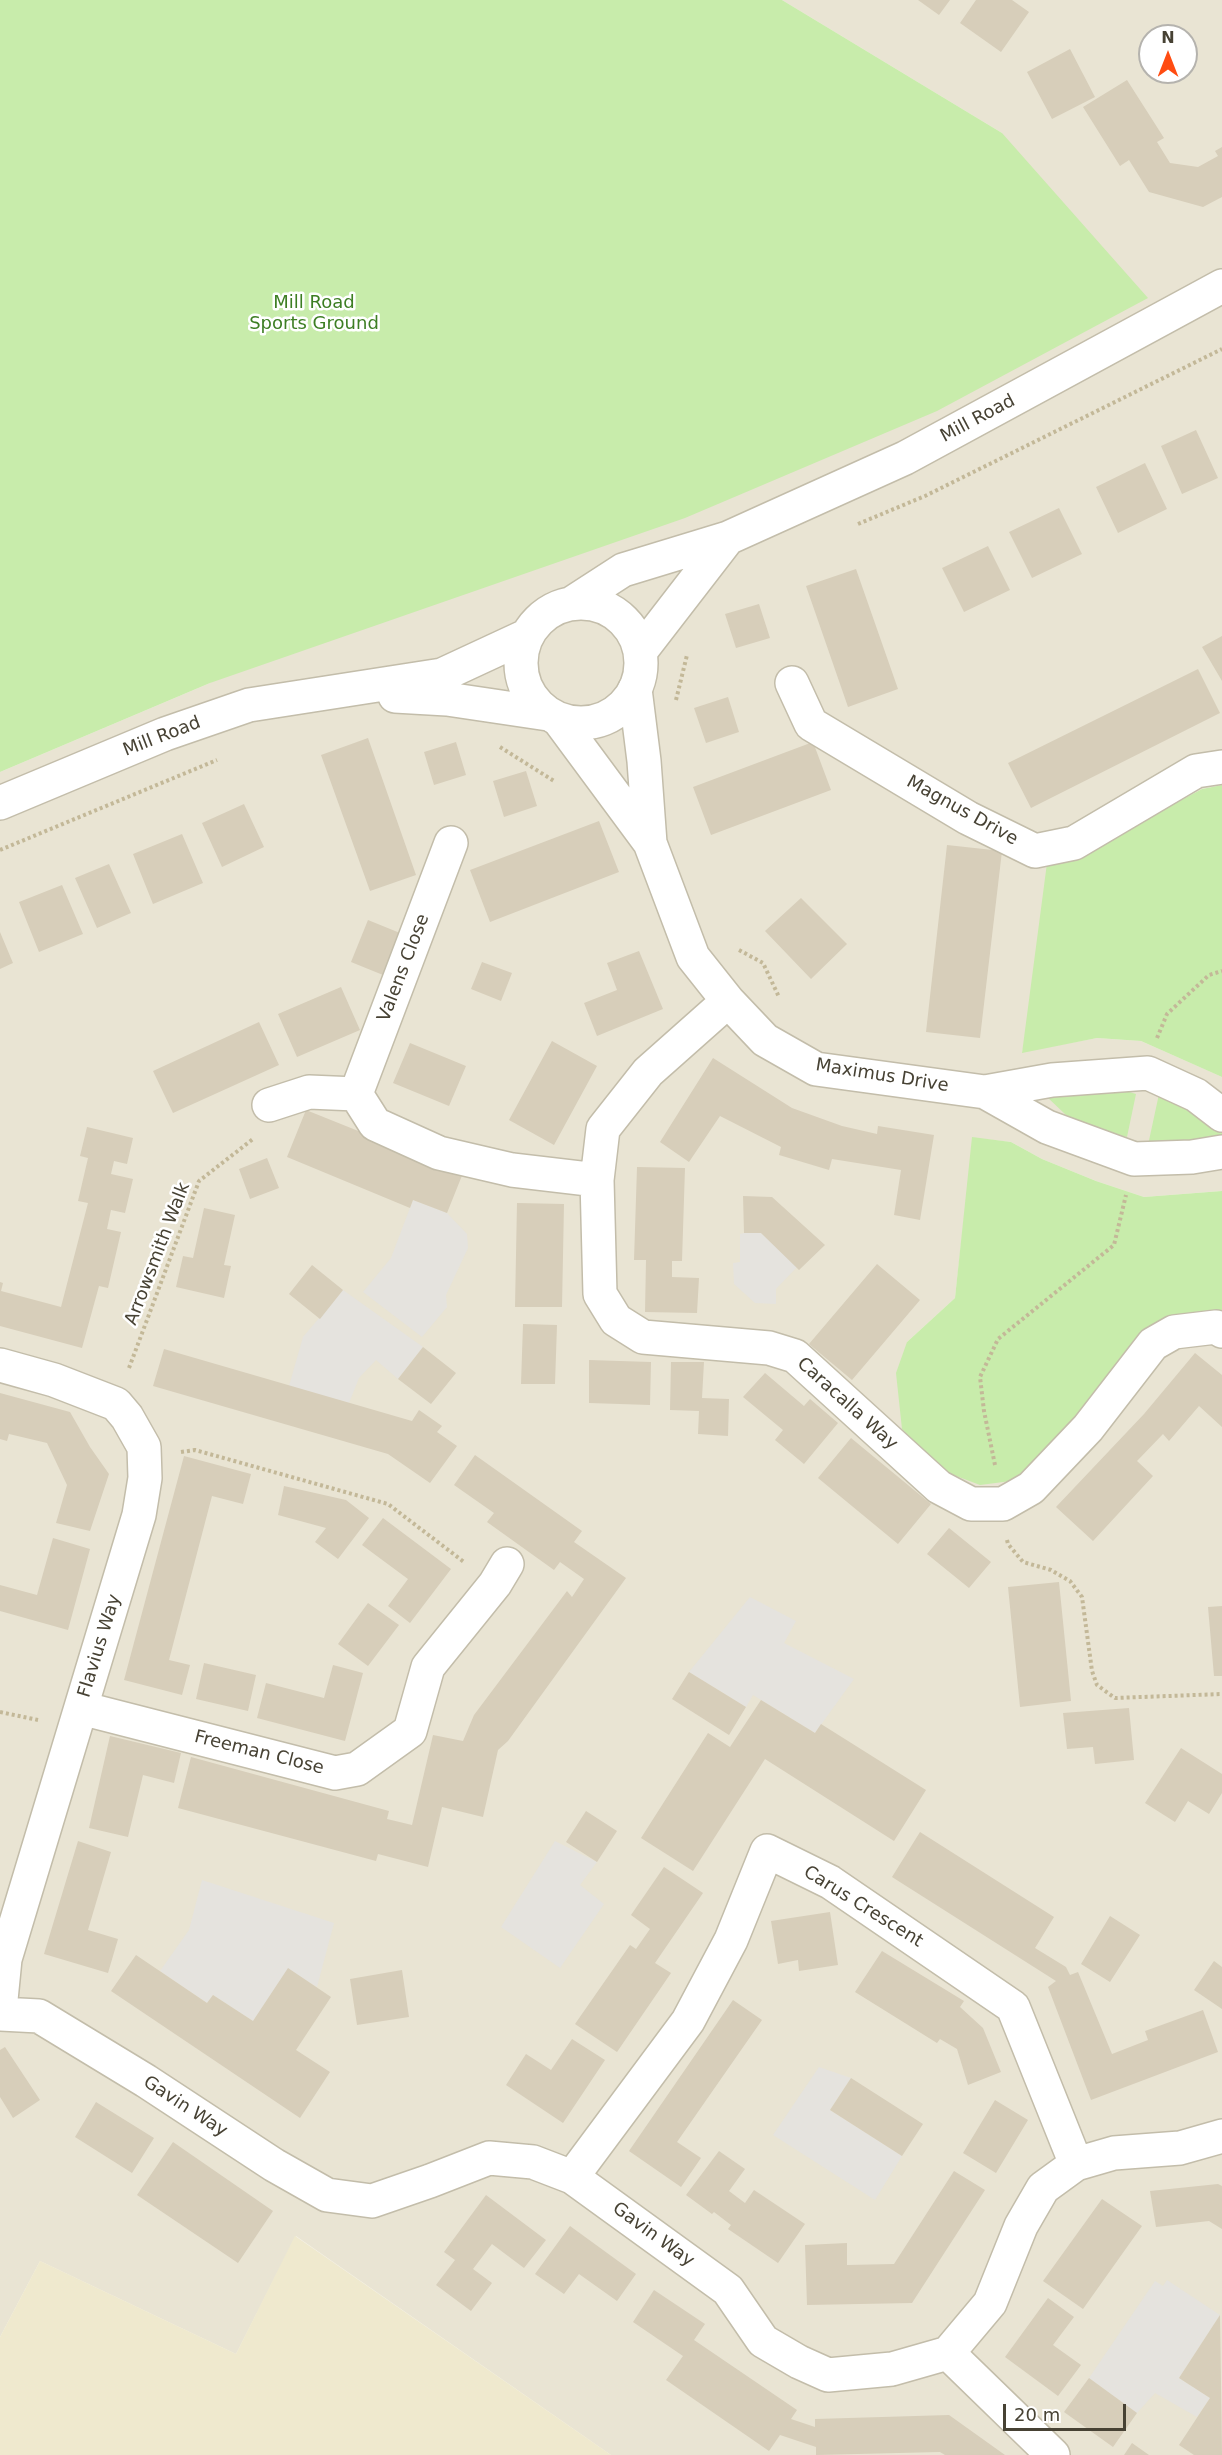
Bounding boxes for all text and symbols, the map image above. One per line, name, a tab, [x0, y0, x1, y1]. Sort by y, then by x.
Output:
north arrow	[1138, 24, 1198, 84]
text: N	[1161, 28, 1175, 47]
park label: Mill Road Sports Ground	[249, 292, 379, 334]
street label: Mill Road	[937, 390, 1019, 448]
street label: Mill Road	[120, 712, 204, 762]
street label: Magnus Drive	[903, 772, 1021, 850]
street label: Valens Close	[374, 911, 434, 1025]
street label: Maximus Drive	[814, 1055, 950, 1097]
street label: Arrowsmith Walk	[121, 1179, 195, 1329]
street label: Caracalla Way	[792, 1353, 902, 1455]
street label: Flavius Way	[74, 1592, 126, 1700]
street label: Freeman Close	[192, 1726, 326, 1780]
street label: Carus Crescent	[799, 1862, 927, 1952]
street label: Gavin Way	[139, 2072, 231, 2142]
street label: Gavin Way	[608, 2198, 698, 2272]
scale bar	[1006, 2392, 1129, 2430]
text: 20 m	[1014, 2404, 1060, 2425]

